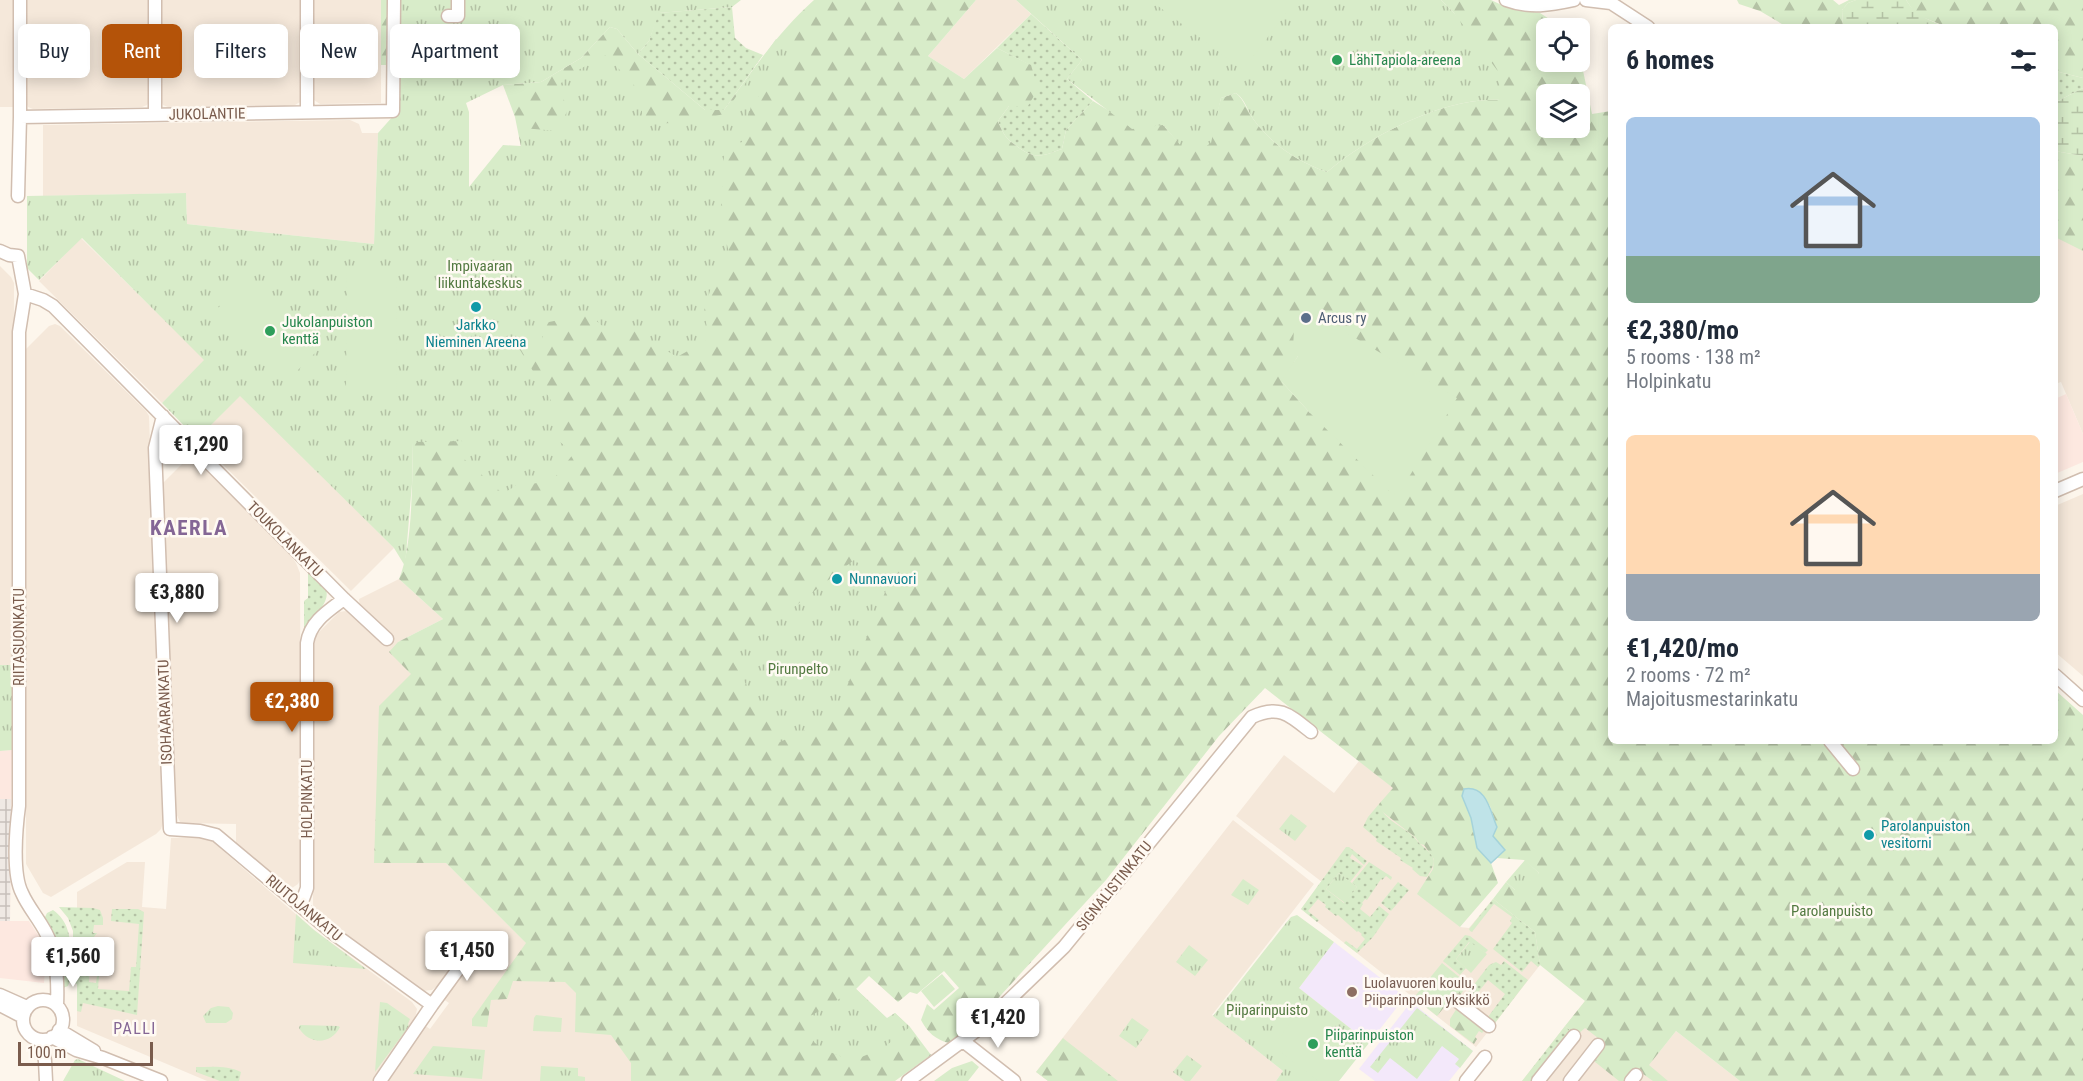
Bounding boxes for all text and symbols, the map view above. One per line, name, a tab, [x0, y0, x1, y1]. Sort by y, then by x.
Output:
map controls	[1536, 18, 1590, 138]
button: locate	[1536, 18, 1590, 72]
chip: Buy	[18, 24, 90, 78]
chip: Rent	[102, 24, 182, 78]
chip: Filters	[194, 24, 288, 78]
chip: New	[300, 24, 378, 78]
chip: Apartment	[390, 24, 520, 78]
icon: filters	[2007, 44, 2040, 77]
text: 6 homes	[1626, 45, 1714, 75]
place label: LähiTapiola-areena	[1349, 51, 1461, 69]
marker: LähiTapiola-areena	[1330, 53, 1344, 67]
button: layers	[1536, 84, 1590, 138]
street label: JUKOLANTIE	[169, 104, 245, 124]
icon: home	[1779, 156, 1887, 264]
park label: Impivaaran liikuntakeskus	[438, 257, 522, 292]
marker: Jarkko Nieminen Areena	[469, 300, 483, 314]
place label: Arcus ry	[1318, 309, 1367, 327]
marker: Arcus ry	[1299, 311, 1313, 325]
place label: Jukolanpuiston kenttä	[282, 313, 373, 348]
text: €2,380/mo	[1626, 315, 1739, 345]
place label: Jarkko Nieminen Areena	[425, 316, 527, 351]
marker: Jukolanpuiston kenttä	[263, 324, 277, 338]
text: 5 rooms · 138 m²	[1626, 345, 1761, 369]
text: Holpinkatu	[1626, 369, 1711, 393]
pin: €1,290	[152, 425, 250, 476]
text: €1,290	[173, 432, 229, 456]
icon: home	[1779, 474, 1887, 582]
street label: TOUKOLANKATU	[244, 498, 326, 580]
district label: KAERLA	[150, 516, 228, 540]
place label: Nunnavuori	[849, 570, 916, 588]
marker: Nunnavuori	[830, 572, 844, 586]
pin: €3,880	[128, 573, 226, 624]
text: €3,880	[149, 580, 205, 604]
street label: RIITASUONKATU	[10, 588, 28, 686]
text: €1,420/mo	[1626, 633, 1739, 663]
street label: ISOHAARANKATU	[154, 659, 176, 765]
park label: Pirunpelto	[768, 660, 828, 678]
text: 2 rooms · 72 m²	[1626, 663, 1751, 687]
pin: €2,380	[243, 682, 341, 733]
text: Majoitusmestarinkatu	[1626, 687, 1798, 711]
text: €2,380	[264, 689, 320, 713]
street label: HOLPINKATU	[298, 760, 316, 838]
place label: Parolanpuiston vesitorni	[1881, 817, 1970, 852]
marker: Parolanpuiston vesitorni	[1862, 828, 1876, 842]
street label: SIGNALISTINKATU	[1072, 838, 1156, 934]
street label: RIUTOJANKATU	[262, 871, 346, 945]
park label: Parolanpuisto	[1791, 902, 1873, 920]
pin: €1,450	[418, 931, 516, 982]
pin: €1,560	[24, 937, 122, 988]
text: €1,450	[439, 938, 495, 962]
text: €1,560	[45, 944, 101, 968]
place label: Luolavuoren koulu, Piiparinpolun yksikkö	[1364, 974, 1490, 1009]
marker: Luolavuoren koulu, Piiparinpolun yksikkö	[1345, 985, 1359, 999]
pin: €1,420	[949, 998, 1047, 1049]
park label: Piiparinpuisto	[1226, 1001, 1308, 1019]
text: €1,420	[970, 1005, 1026, 1029]
district label: PALLI	[113, 1019, 157, 1038]
place label: Piiparinpuiston kenttä	[1325, 1026, 1414, 1061]
marker: Piiparinpuiston kenttä	[1306, 1037, 1320, 1051]
scale bar	[18, 1039, 153, 1066]
text: 100 m	[27, 1043, 66, 1062]

